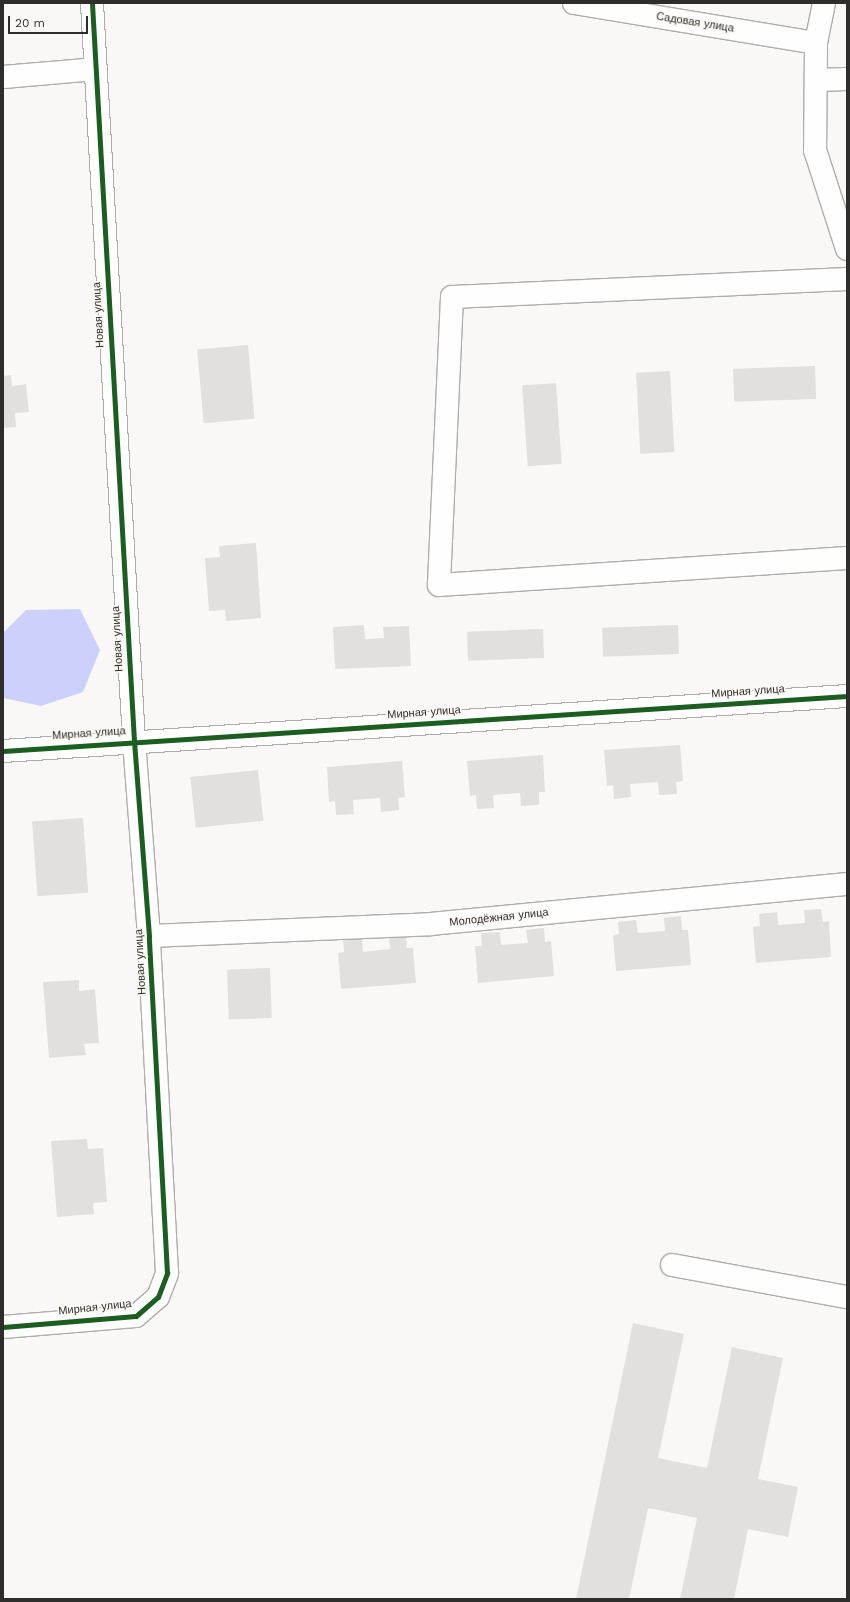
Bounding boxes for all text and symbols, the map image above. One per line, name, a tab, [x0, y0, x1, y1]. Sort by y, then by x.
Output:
scale bar	[10, 8, 90, 34]
street label: Садовая улица	[655, 10, 735, 36]
text: 20 m	[15, 16, 45, 30]
street label: Новая улица	[91, 282, 107, 348]
street label: Новая улица	[110, 606, 126, 672]
street label: Мирная улица	[711, 683, 785, 701]
street label: Мирная улица	[387, 704, 461, 722]
street label: Мирная улица	[52, 725, 126, 743]
street label: Молодёжная улица	[449, 906, 549, 930]
street label: Новая улица	[133, 929, 149, 995]
street label: Мирная улица	[58, 1298, 132, 1318]

